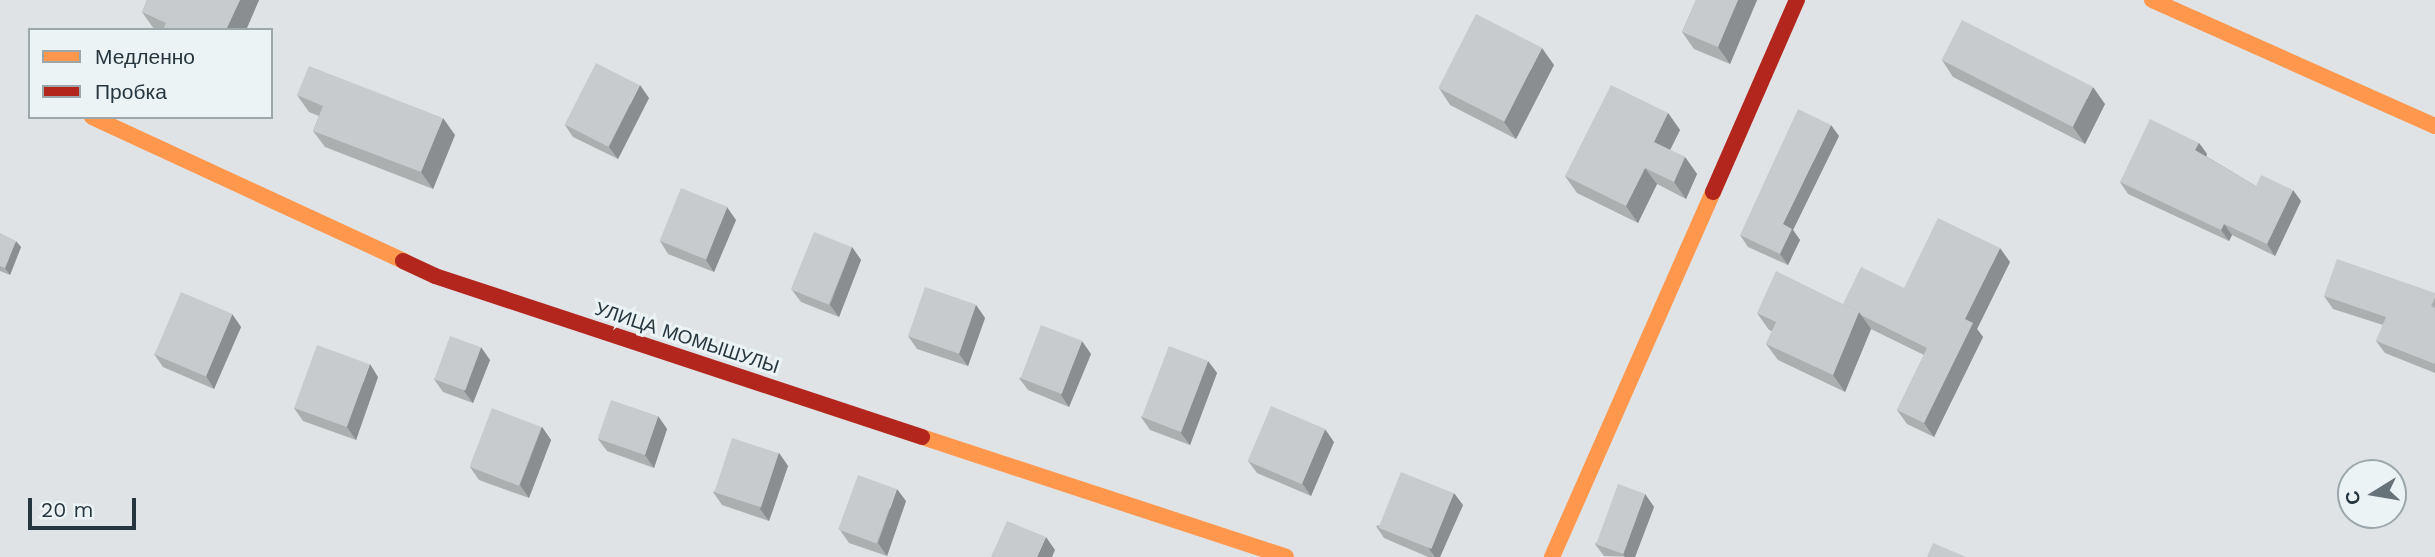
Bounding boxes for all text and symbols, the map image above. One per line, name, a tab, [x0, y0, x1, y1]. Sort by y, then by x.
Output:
legend	[28, 28, 273, 119]
text: Медленно	[95, 44, 195, 69]
text: Пробка	[95, 79, 167, 104]
street label: УЛИЦА МОМЫШУЛЫ	[592, 297, 782, 379]
north arrow	[2337, 459, 2407, 529]
scale bar	[32, 484, 140, 528]
text: С	[2340, 489, 2365, 507]
text: 20 m	[41, 497, 93, 522]

